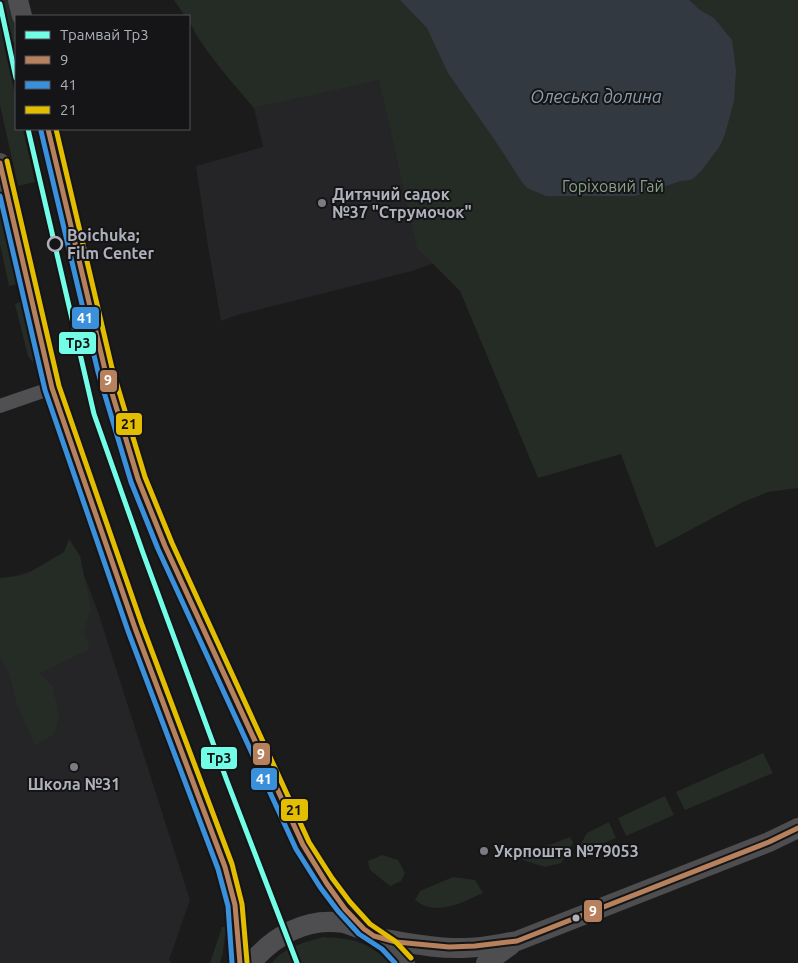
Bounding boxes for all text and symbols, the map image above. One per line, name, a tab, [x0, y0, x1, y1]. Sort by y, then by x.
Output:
legend	[15, 15, 190, 130]
text: Трамвай Тр3	[60, 26, 149, 43]
text: 9	[60, 51, 68, 68]
text: 41	[60, 76, 77, 93]
water label: Олеська долина	[530, 86, 662, 106]
text: 21	[60, 101, 77, 118]
park label: Горіховий Гай	[562, 177, 664, 195]
place label: Дитячий садок №37 "Струмочок"	[332, 185, 472, 221]
marker: Дитячий садок №37 "Струмочок"	[316, 197, 328, 209]
place label: Boichuka; Film Center	[67, 226, 154, 262]
marker: Boichuka; Film Center	[47, 236, 63, 252]
line badge: 41	[71, 306, 100, 330]
text: 41	[77, 310, 93, 326]
line badge: Тр3	[58, 331, 97, 355]
text: Тр3	[66, 335, 90, 351]
line badge: 9	[99, 369, 118, 393]
text: 9	[104, 372, 112, 388]
line badge: 21	[115, 412, 143, 436]
text: 21	[121, 416, 137, 432]
line badge: 9	[252, 742, 271, 766]
line badge: Тр3	[200, 746, 238, 770]
text: 9	[257, 746, 265, 762]
text: Тр3	[207, 750, 231, 766]
marker: Школа №31	[68, 761, 80, 773]
line badge: 41	[250, 767, 278, 791]
text: 41	[256, 771, 272, 787]
place label: Школа №31	[28, 775, 120, 793]
line badge: 21	[280, 798, 309, 822]
text: 21	[286, 802, 302, 818]
place label: Укрпошта №79053	[494, 842, 639, 860]
marker: Укрпошта №79053	[478, 845, 490, 857]
line badge: 9	[583, 899, 603, 923]
text: 9	[589, 903, 597, 919]
unlabelled marker	[571, 913, 581, 923]

